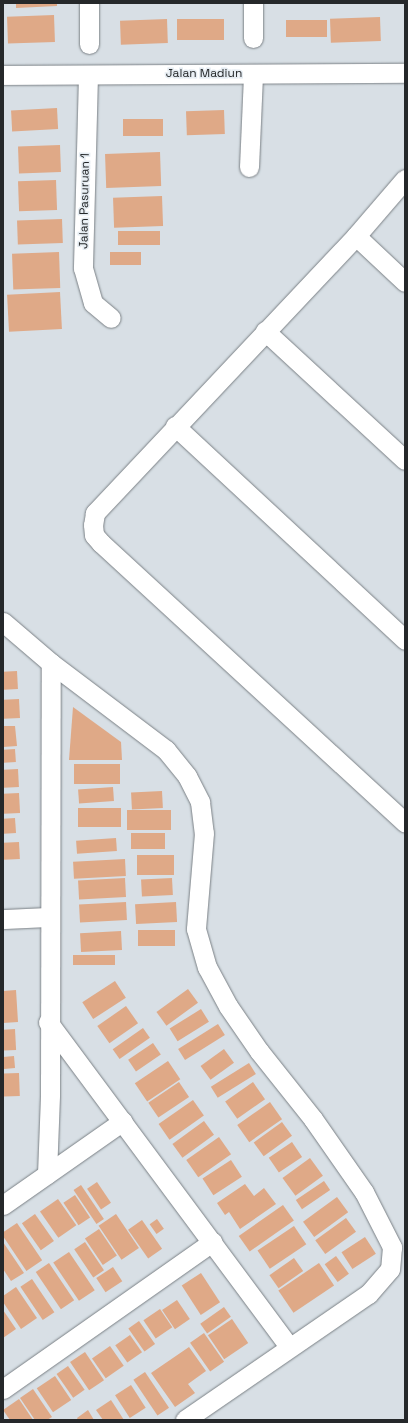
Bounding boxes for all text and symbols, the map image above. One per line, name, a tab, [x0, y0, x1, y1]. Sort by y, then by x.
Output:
street label: Jalan Madiun	[166, 67, 242, 81]
street label: Jalan Pasuruan 1	[77, 153, 93, 249]

